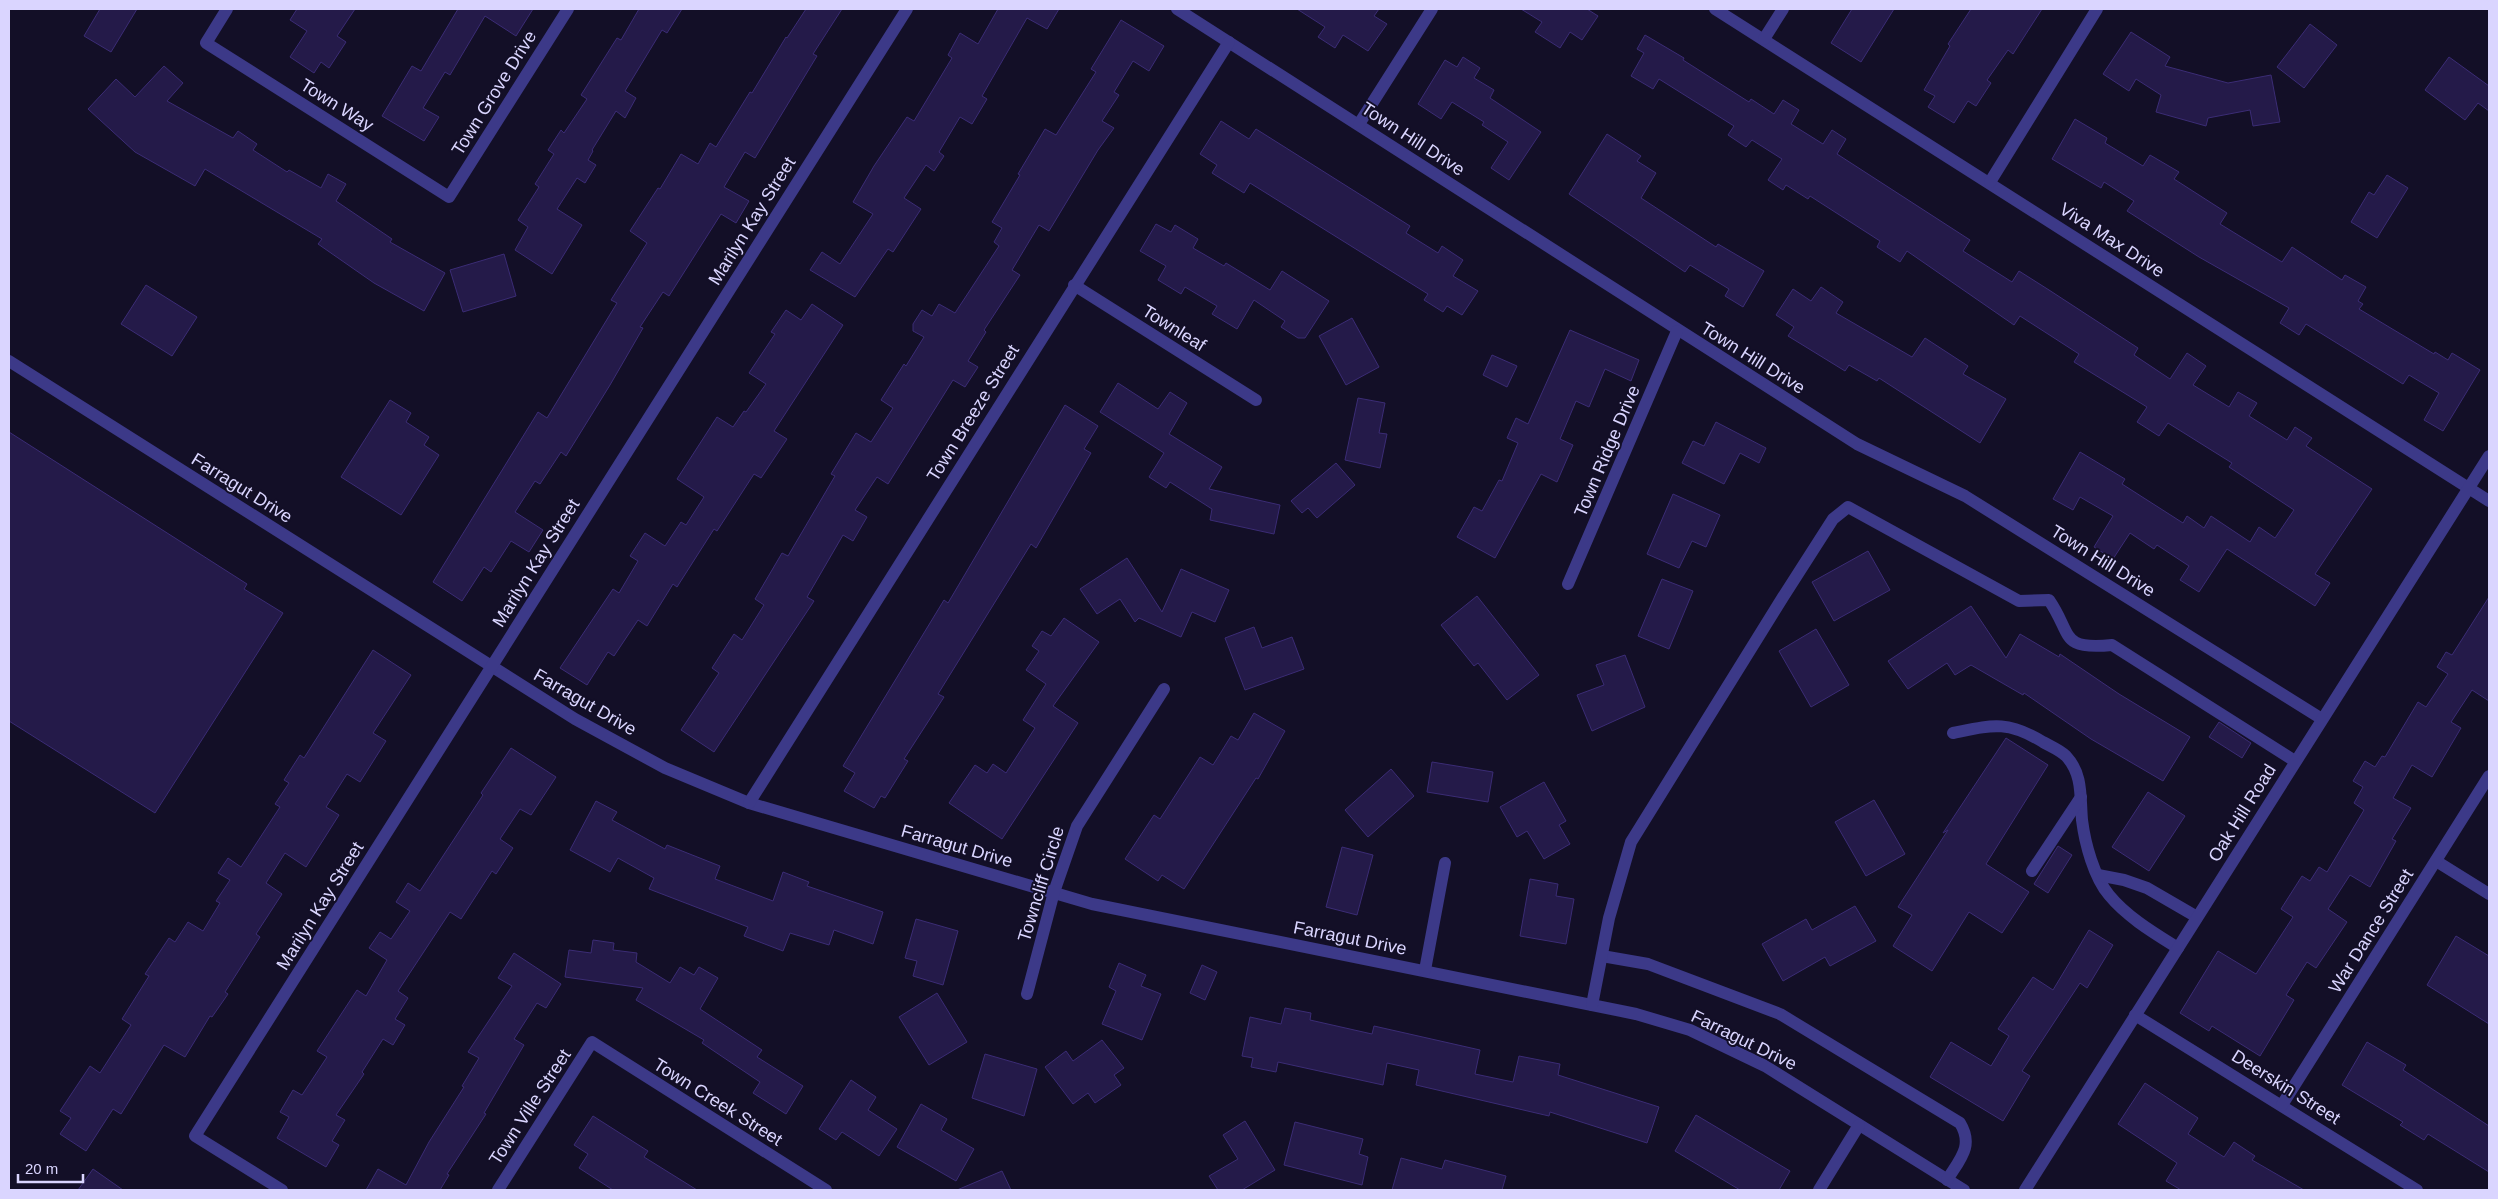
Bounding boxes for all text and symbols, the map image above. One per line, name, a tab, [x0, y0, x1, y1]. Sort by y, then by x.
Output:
street label: Town Grove Drive	[448, 27, 540, 159]
street label: Town Way	[297, 75, 377, 135]
street label: Town Hill Drive	[1358, 98, 1468, 180]
street label: Marilyn Kay Street	[705, 153, 799, 289]
street label: Viva Max Drive	[2056, 199, 2168, 281]
street label: Townleaf	[1139, 301, 1210, 356]
street label: Town Hill Drive	[1697, 318, 1809, 398]
street label: Town Breeze Street	[923, 341, 1023, 485]
street label: Town Ridge Drive	[1570, 382, 1644, 520]
street label: Farragut Drive	[188, 449, 296, 527]
street label: Marilyn Kay Street	[489, 495, 583, 631]
street label: Town Hill Drive	[2047, 521, 2159, 601]
street label: Farragut Drive	[530, 665, 640, 739]
street label: Oak Hill Road	[2204, 761, 2280, 865]
street label: Farragut Drive	[899, 821, 1015, 871]
street label: Towncliff Circle	[1014, 824, 1068, 944]
street label: Marilyn Kay Street	[273, 838, 367, 974]
street label: War Dance Street	[2325, 865, 2417, 997]
street label: Farragut Drive	[1292, 917, 1408, 959]
street label: Farragut Drive	[1688, 1006, 1800, 1074]
street label: Town Ville Street	[485, 1045, 575, 1169]
street label: Deerskin Street	[2228, 1046, 2344, 1128]
street label: Town Creek Street	[650, 1054, 786, 1150]
scale bar	[18, 1152, 82, 1184]
text: 20 m	[25, 1160, 58, 1177]

